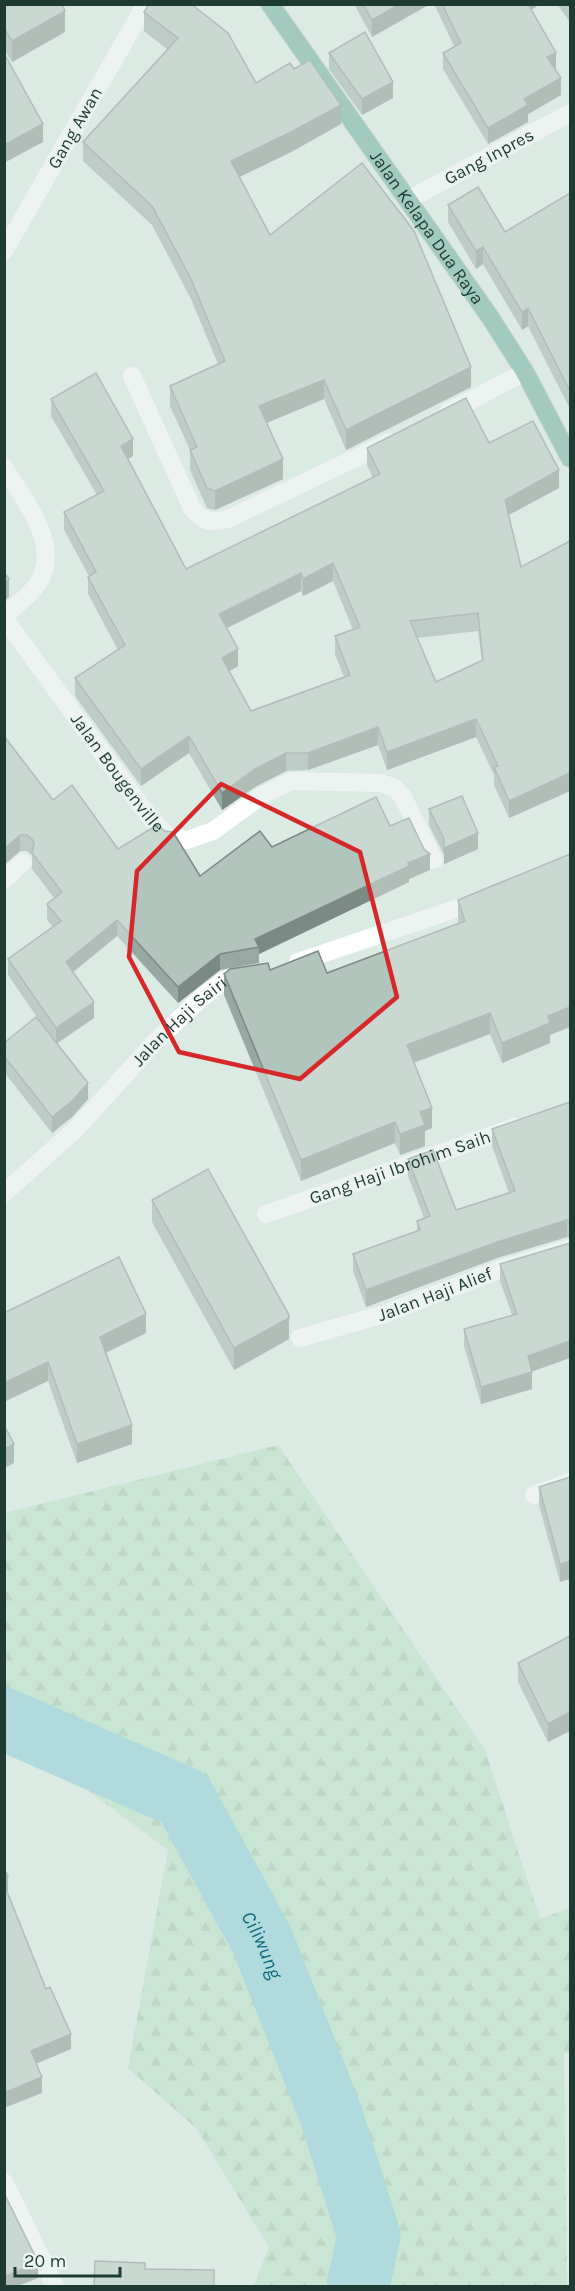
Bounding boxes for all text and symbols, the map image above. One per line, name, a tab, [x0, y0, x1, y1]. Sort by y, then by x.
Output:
street label: Gang Awan	[43, 83, 107, 173]
street label: Gang Inpres	[440, 123, 538, 189]
street label: Jalan Kelapa Dua Raya	[365, 146, 489, 309]
street label: Jalan Bougenville	[66, 709, 169, 837]
street label: Jalan Haji Sairi	[127, 971, 231, 1071]
street label: Gang Haji Ibrohim Saih	[306, 1125, 494, 1209]
street label: Jalan Haji Alief	[375, 1262, 496, 1326]
water label: Ciliwung	[237, 1907, 288, 1983]
scale bar	[15, 2240, 120, 2278]
text: 20 m	[24, 2250, 66, 2272]

